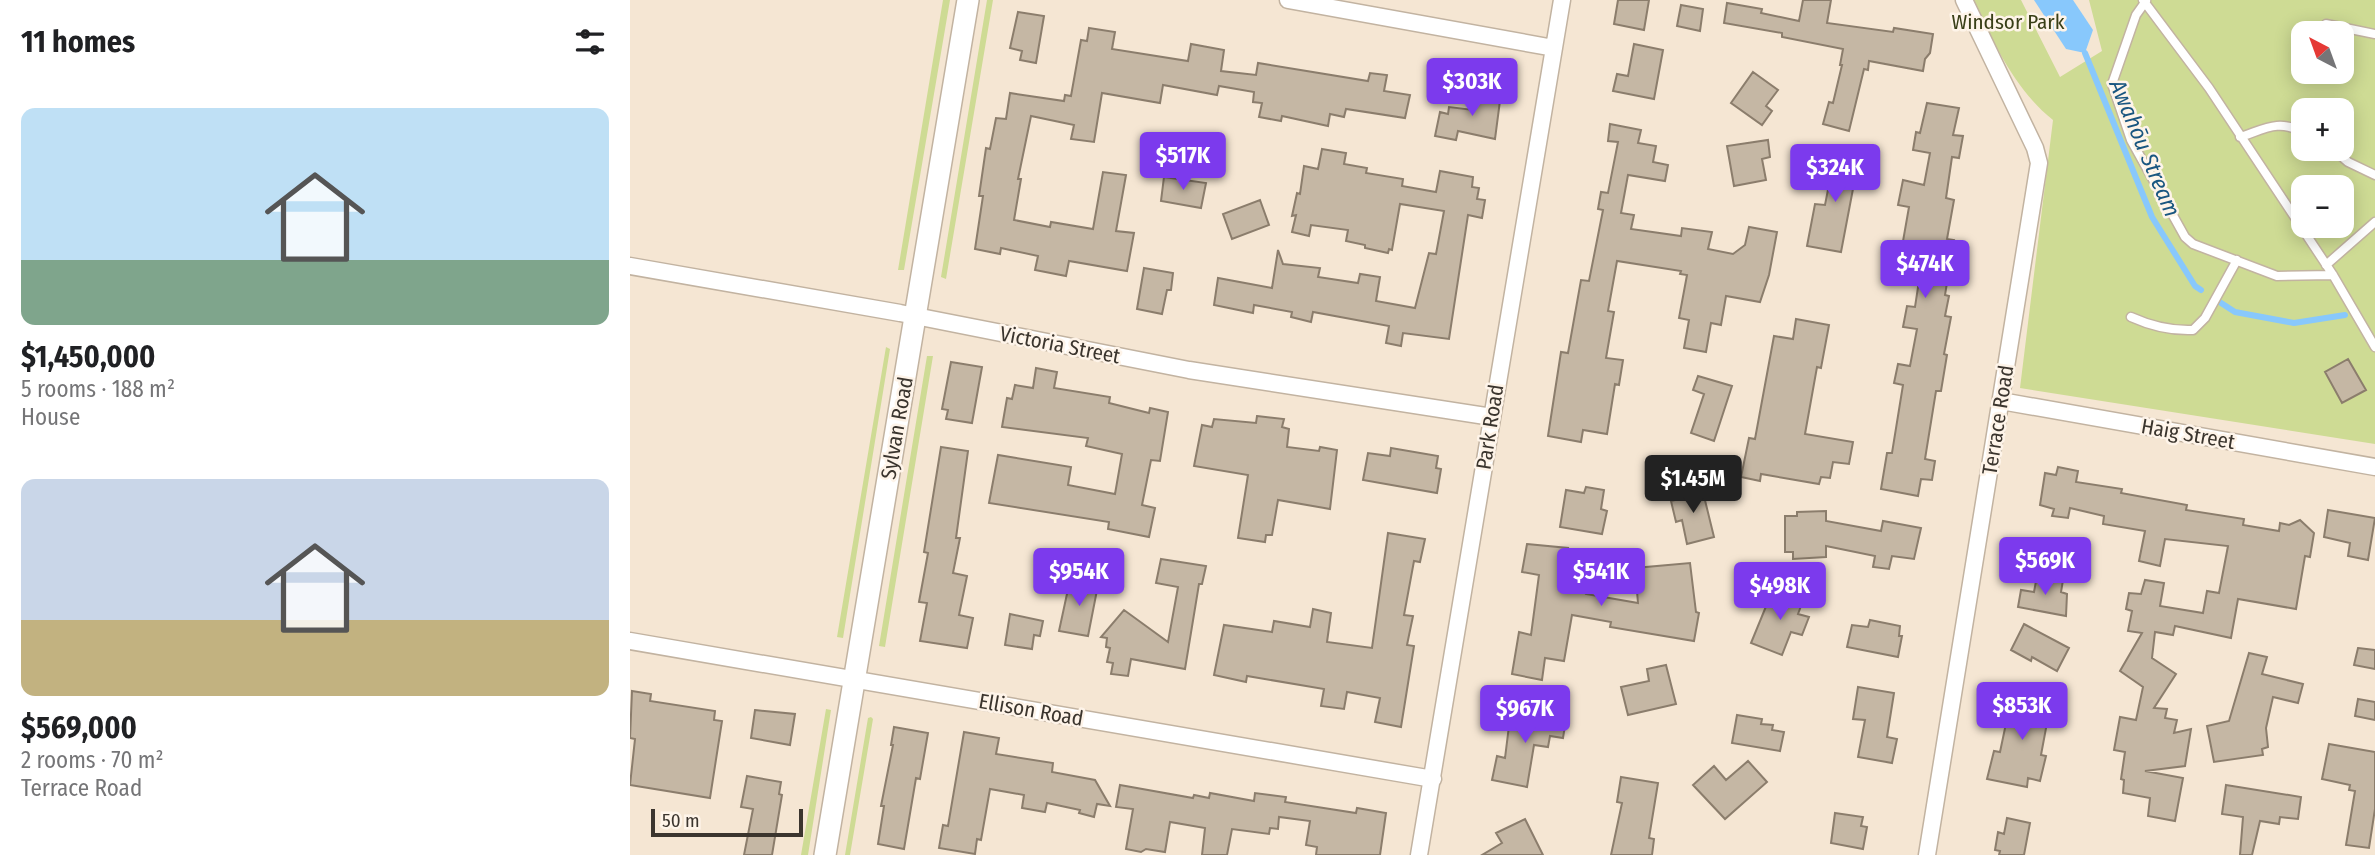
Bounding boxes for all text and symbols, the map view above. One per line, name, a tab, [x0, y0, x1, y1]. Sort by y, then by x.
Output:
park label: Windsor Park	[1952, 9, 2065, 35]
north arrow	[2291, 21, 2354, 84]
map controls	[2291, 21, 2354, 238]
icon: filters	[571, 23, 609, 61]
text: 11 homes	[21, 24, 135, 60]
pin: $303K	[1423, 58, 1521, 118]
text: $303K	[1443, 67, 1501, 95]
water label: Awahōu Stream	[2103, 74, 2186, 221]
button: +	[2291, 98, 2354, 161]
pin: $517K	[1134, 132, 1232, 192]
text: $517K	[1156, 141, 1210, 169]
pin: $324K	[1786, 144, 1884, 204]
text: $324K	[1806, 153, 1864, 181]
icon: home	[252, 154, 378, 280]
button: −	[2291, 175, 2354, 238]
pin: $474K	[1876, 240, 1974, 300]
text: $474K	[1896, 249, 1954, 277]
street label: Victoria Street	[998, 321, 1123, 369]
text: $1,450,000	[21, 339, 155, 375]
street label: Terrace Road	[1977, 363, 2019, 477]
text: 5 rooms · 188 m²	[21, 375, 175, 403]
street label: Sylvan Road	[875, 375, 919, 481]
street label: Park Road	[1470, 383, 1510, 471]
text: House	[21, 403, 80, 431]
street label: Haig Street	[2139, 413, 2237, 455]
pin: $1.45M	[1636, 456, 1750, 515]
text: $1.45M	[1661, 464, 1725, 492]
icon: home	[252, 525, 378, 651]
pin: $569K	[1996, 538, 2094, 597]
text: $569K	[2015, 546, 2075, 574]
pin: $954K	[1030, 548, 1128, 608]
pin: $541K	[1552, 548, 1650, 608]
text: $954K	[1049, 557, 1109, 585]
text: $541K	[1573, 557, 1629, 585]
pin: $498K	[1731, 562, 1829, 622]
text: $498K	[1750, 571, 1810, 599]
pin: $853K	[1973, 682, 2071, 742]
pin: $967K	[1476, 686, 1574, 745]
street label: Ellison Road	[977, 688, 1085, 732]
text: $853K	[1993, 691, 2051, 719]
text: $967K	[1496, 694, 1554, 722]
text: $569,000	[21, 710, 137, 746]
text: 2 rooms · 70 m²	[21, 746, 164, 774]
text: Terrace Road	[21, 774, 142, 802]
scale bar	[651, 806, 803, 838]
text: 50 m	[662, 809, 700, 832]

